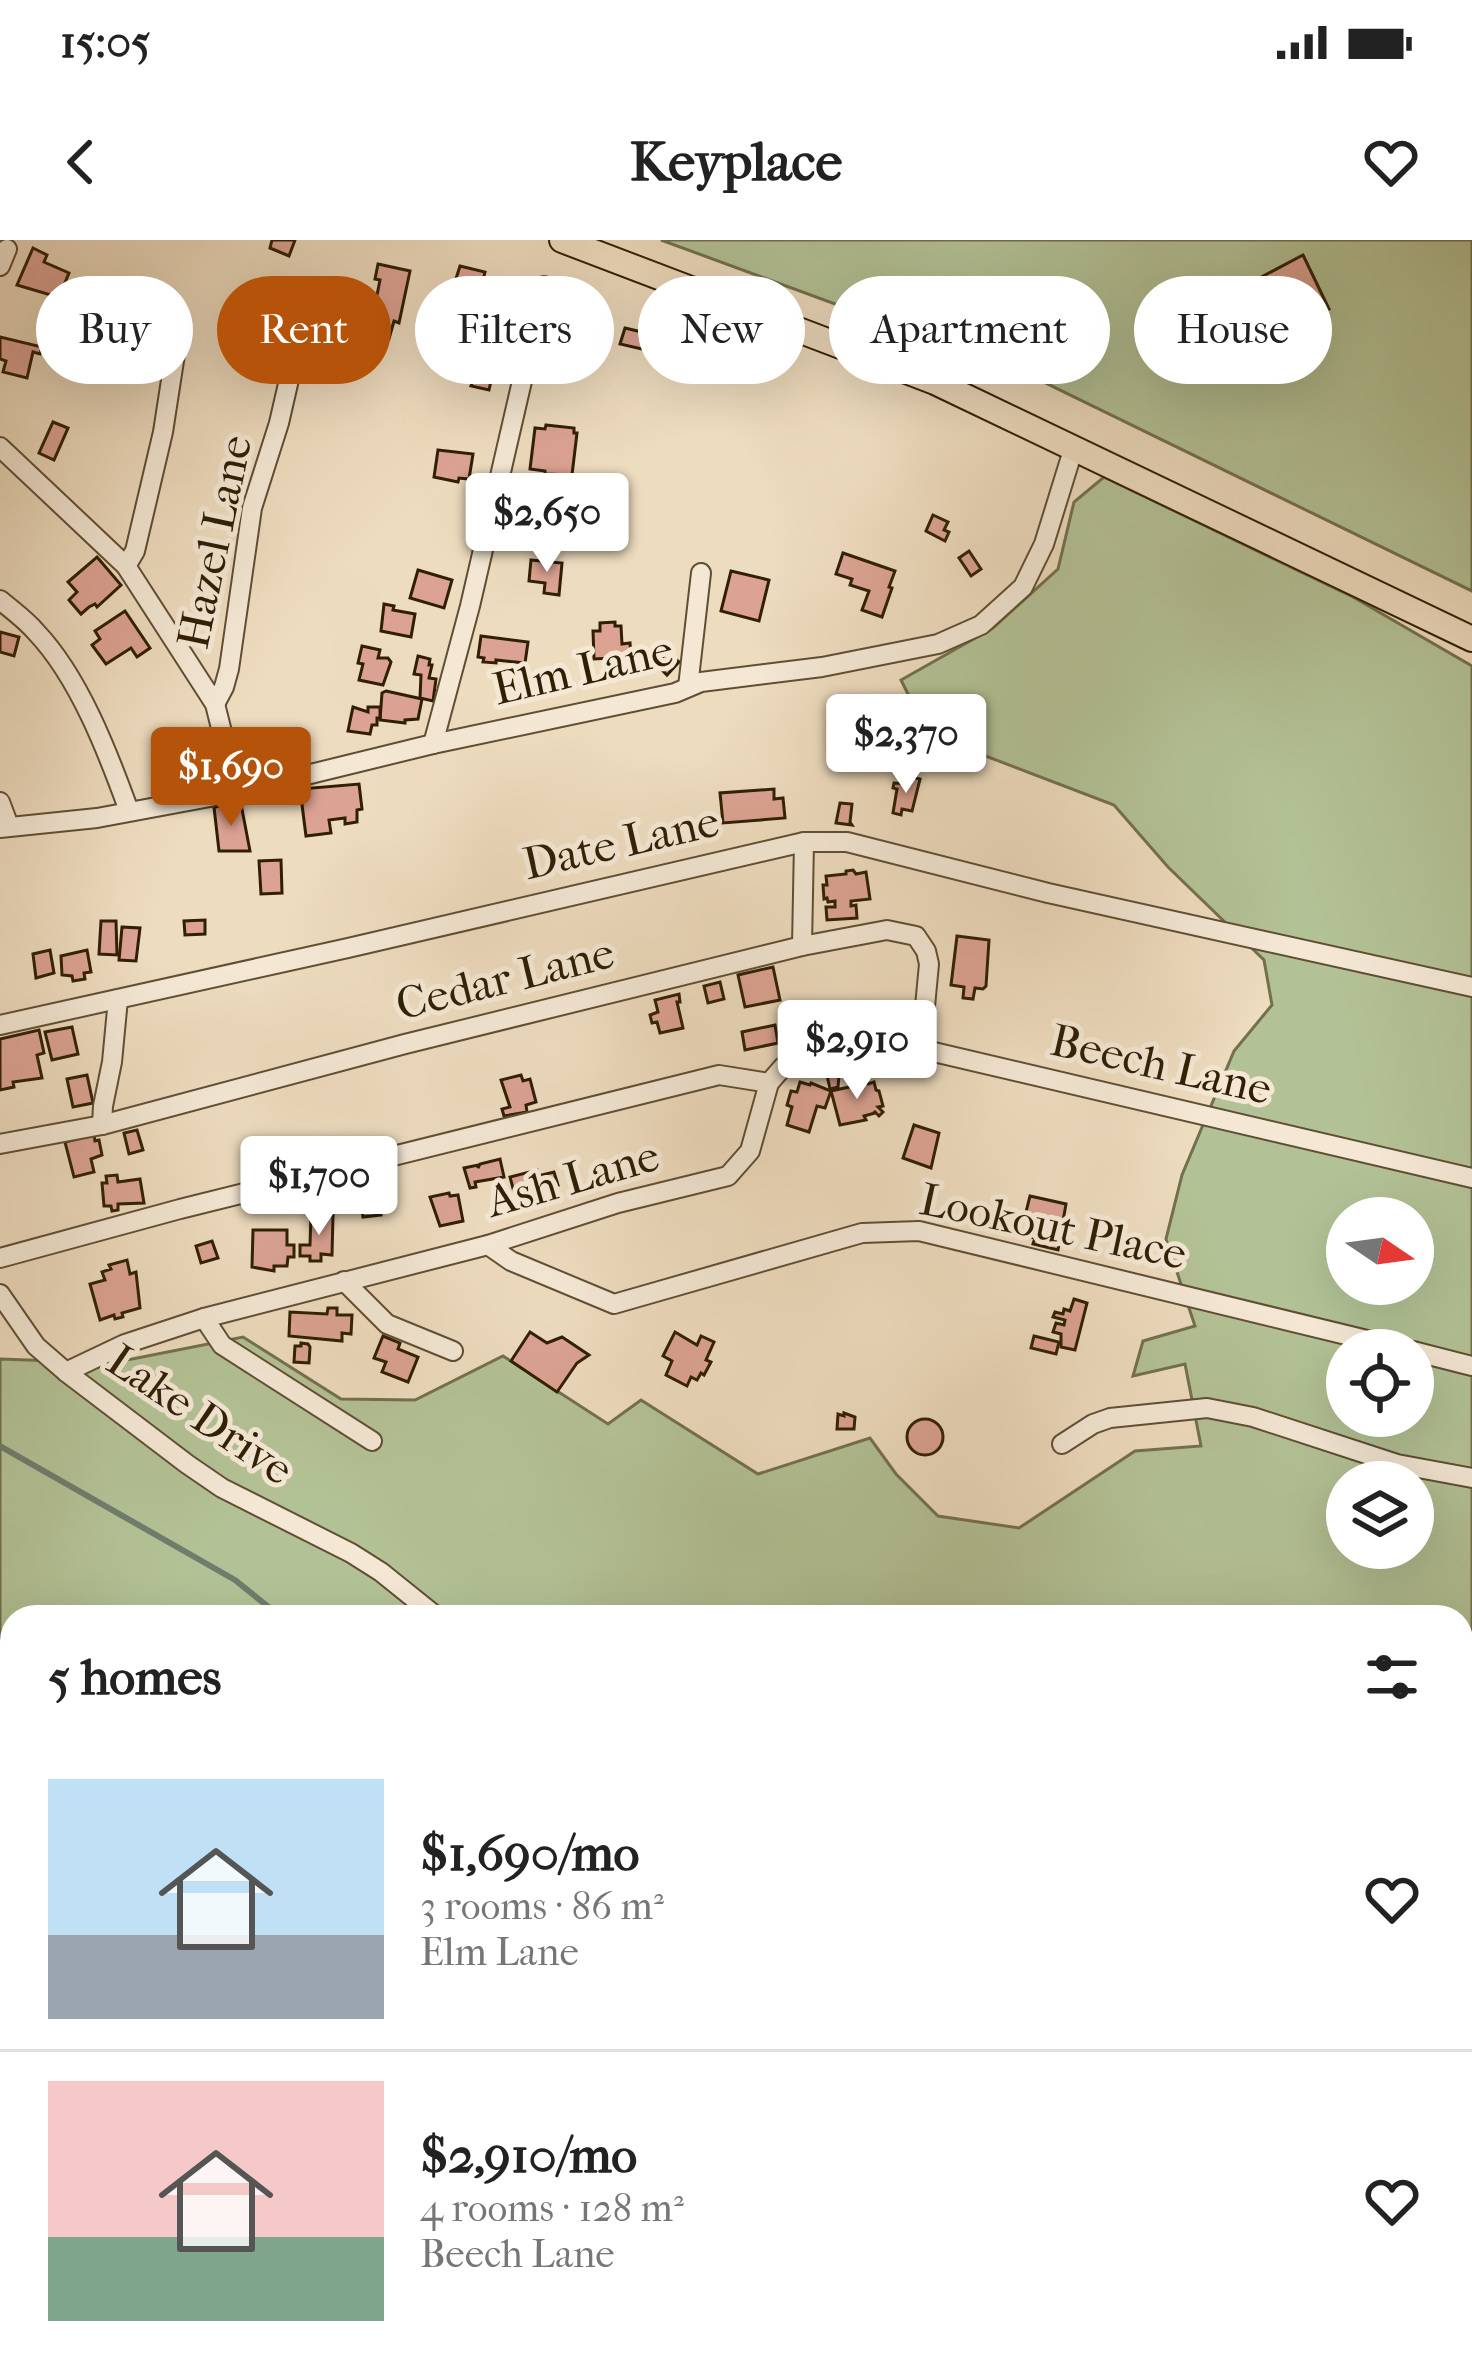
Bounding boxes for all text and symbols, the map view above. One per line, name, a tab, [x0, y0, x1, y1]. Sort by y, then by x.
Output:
text: 15:05	[60, 16, 151, 69]
icon: back	[48, 129, 114, 195]
icon: heart	[1358, 129, 1424, 195]
text: Keyplace	[630, 131, 842, 194]
chip: Buy	[36, 276, 193, 384]
chip: Rent	[217, 276, 391, 384]
chip: Filters	[415, 276, 614, 384]
chip: New	[638, 276, 805, 384]
chip: Apartment	[829, 276, 1110, 384]
chip: House	[1134, 276, 1332, 384]
street label: Hazel Lane	[167, 430, 263, 654]
pin: $2,650	[449, 473, 645, 575]
text: $2,650	[493, 489, 601, 535]
street label: Elm Lane	[488, 624, 678, 716]
pin: $2,370	[808, 694, 1004, 796]
text: $2,370	[853, 710, 959, 756]
pin: $1,690	[133, 727, 329, 829]
text: $1,690	[178, 743, 284, 789]
street label: Date Lane	[518, 795, 724, 891]
street label: Cedar Lane	[390, 926, 620, 1032]
pin: $2,910	[759, 1000, 955, 1102]
street label: Beech Lane	[1046, 1014, 1276, 1116]
text: $2,910	[805, 1016, 909, 1062]
street label: Ash Lane	[479, 1129, 665, 1229]
pin: $1,700	[221, 1136, 417, 1238]
text: $1,700	[267, 1152, 371, 1198]
street label: Lookout Place	[915, 1173, 1191, 1281]
north arrow	[1326, 1197, 1434, 1305]
map controls	[1326, 1197, 1434, 1569]
button: locate	[1326, 1329, 1434, 1437]
street label: Lake Drive	[97, 1334, 303, 1496]
button: layers	[1326, 1461, 1434, 1569]
icon: filters	[1359, 1644, 1425, 1710]
text: 5 homes	[48, 1647, 221, 1707]
text: $1,690/mo	[420, 1823, 640, 1883]
icon: home	[144, 1827, 288, 1971]
icon: heart	[1359, 1866, 1425, 1932]
text: 3 rooms · 86 m²	[420, 1883, 664, 1929]
text: Elm Lane	[420, 1929, 579, 1975]
text: $2,910/mo	[420, 2125, 637, 2185]
icon: home	[144, 2129, 288, 2273]
icon: heart	[1359, 2168, 1425, 2234]
text: 4 rooms · 128 m²	[420, 2185, 684, 2231]
text: Beech Lane	[420, 2231, 615, 2277]

